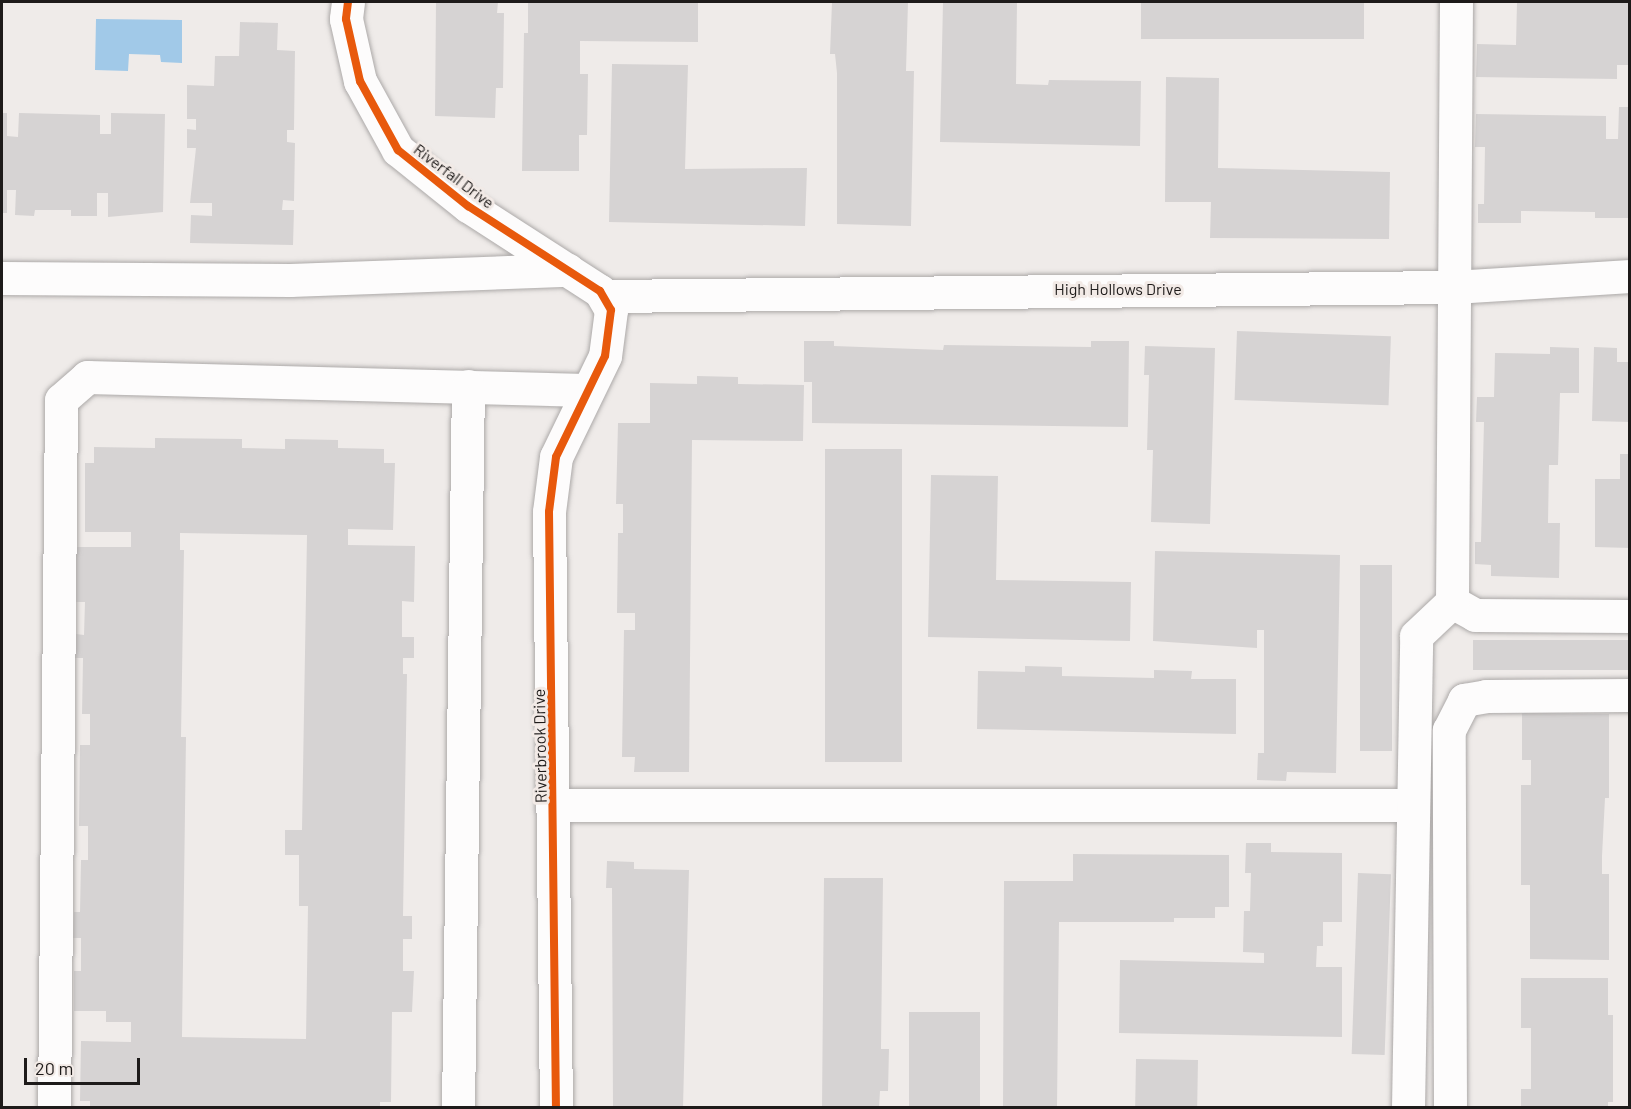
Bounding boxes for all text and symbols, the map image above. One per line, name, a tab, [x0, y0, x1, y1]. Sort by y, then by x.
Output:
street label: Riverfall Drive	[410, 140, 498, 212]
street label: High Hollows Drive	[1054, 279, 1182, 299]
street label: Riverbrook Drive	[529, 689, 551, 803]
scale bar	[27, 1046, 142, 1084]
text: 20 m	[35, 1057, 73, 1079]

